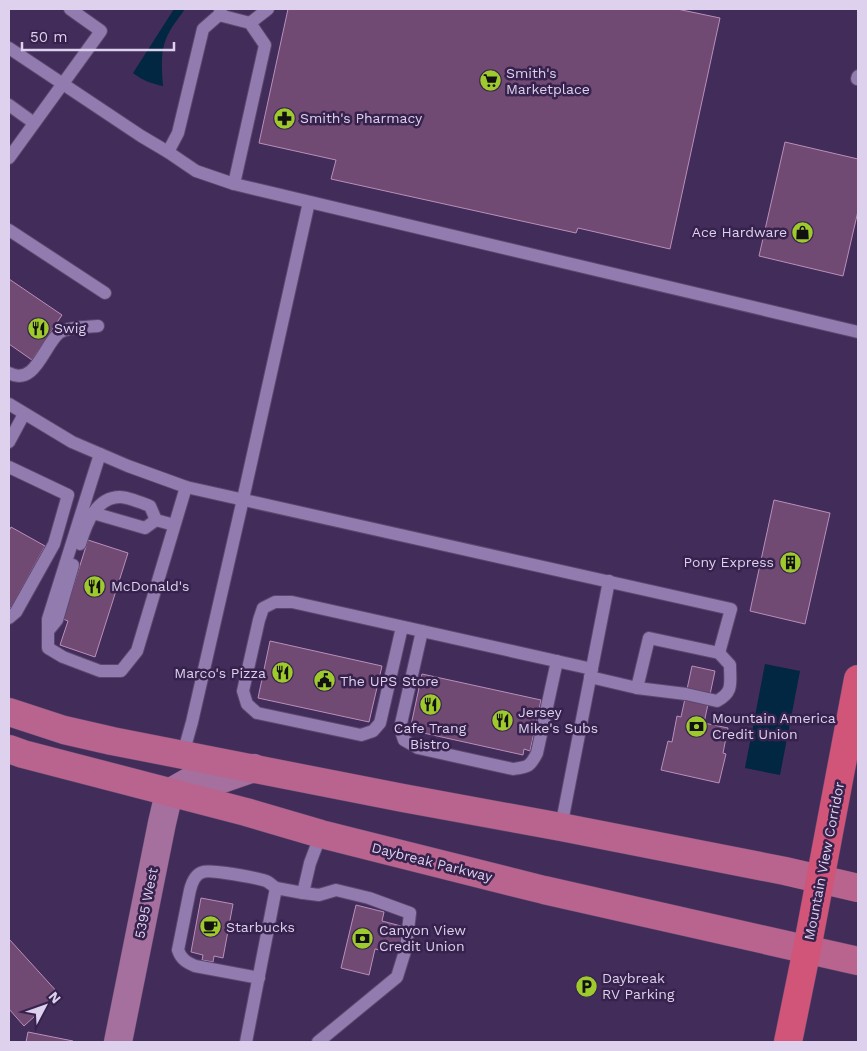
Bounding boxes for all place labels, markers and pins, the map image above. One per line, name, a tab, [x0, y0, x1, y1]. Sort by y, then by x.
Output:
place label: Smith's Marketplace	[506, 65, 590, 97]
supermarket icon: Smith's Marketplace	[478, 69, 502, 93]
pharmacy icon: Smith's Pharmacy	[272, 106, 296, 130]
place label: Smith's Pharmacy	[300, 110, 423, 126]
shop icon: Ace Hardware	[791, 220, 815, 244]
place label: Ace Hardware	[692, 224, 787, 240]
restaurant icon: Swig	[26, 316, 50, 340]
place label: Swig	[54, 320, 86, 336]
building icon: Pony Express	[778, 550, 802, 574]
place label: Pony Express	[684, 554, 774, 570]
restaurant icon: McDonald's	[83, 574, 107, 598]
place label: McDonald's	[111, 578, 189, 594]
restaurant icon: Marco's Pizza	[270, 661, 294, 685]
place label: Marco's Pizza	[174, 665, 266, 681]
public building icon: The UPS Store	[312, 669, 336, 693]
place label: The UPS Store	[340, 673, 439, 689]
restaurant icon: Cafe Trang Bistro	[418, 693, 442, 717]
place label: Jersey Mike's Subs	[518, 704, 598, 736]
restaurant icon: Jersey Mike's Subs	[490, 708, 514, 732]
place label: Mountain America Credit Union	[712, 710, 836, 742]
bank icon: Mountain America Credit Union	[684, 714, 708, 738]
place label: Cafe Trang Bistro	[394, 720, 467, 752]
cafe icon: Starbucks	[198, 915, 222, 939]
place label: Starbucks	[226, 919, 295, 935]
place label: Canyon View Credit Union	[379, 922, 466, 954]
bank icon: Canyon View Credit Union	[351, 926, 375, 950]
place label: Daybreak RV Parking	[602, 970, 675, 1002]
parking icon: Daybreak RV Parking	[574, 974, 598, 998]

